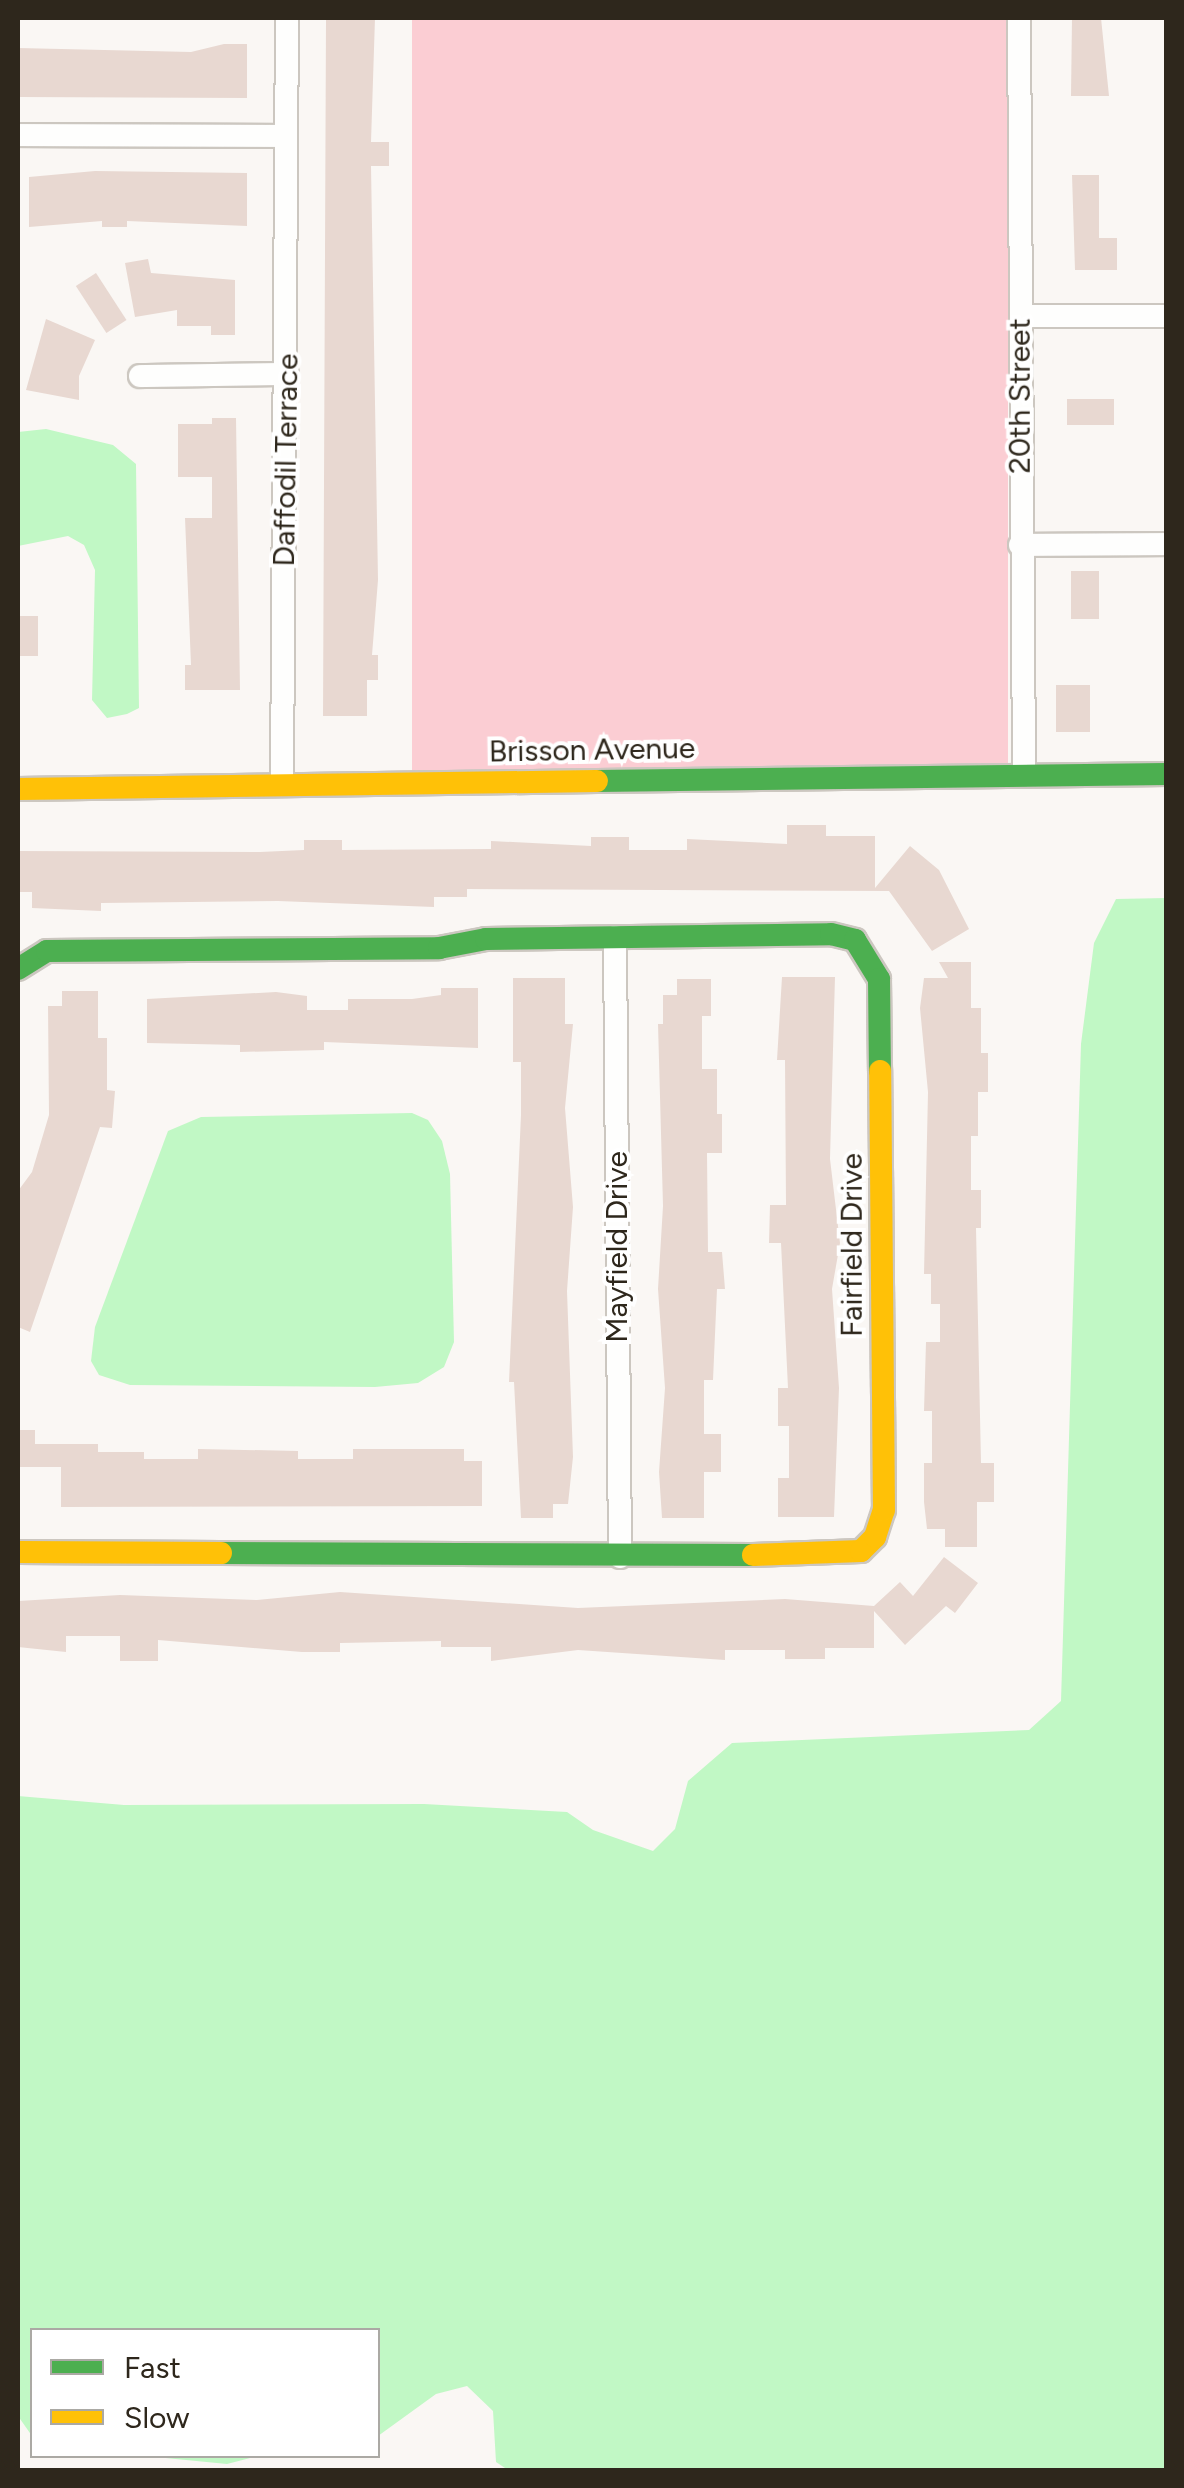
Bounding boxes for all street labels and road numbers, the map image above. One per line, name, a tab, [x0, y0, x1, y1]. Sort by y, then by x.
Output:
street label: 20th Street	[1002, 318, 1038, 474]
street label: Daffodil Terrace	[266, 353, 306, 567]
street label: Brisson Avenue	[489, 730, 695, 770]
street label: Mayfield Drive	[599, 1151, 635, 1343]
street label: Fairfield Drive	[834, 1153, 870, 1337]

